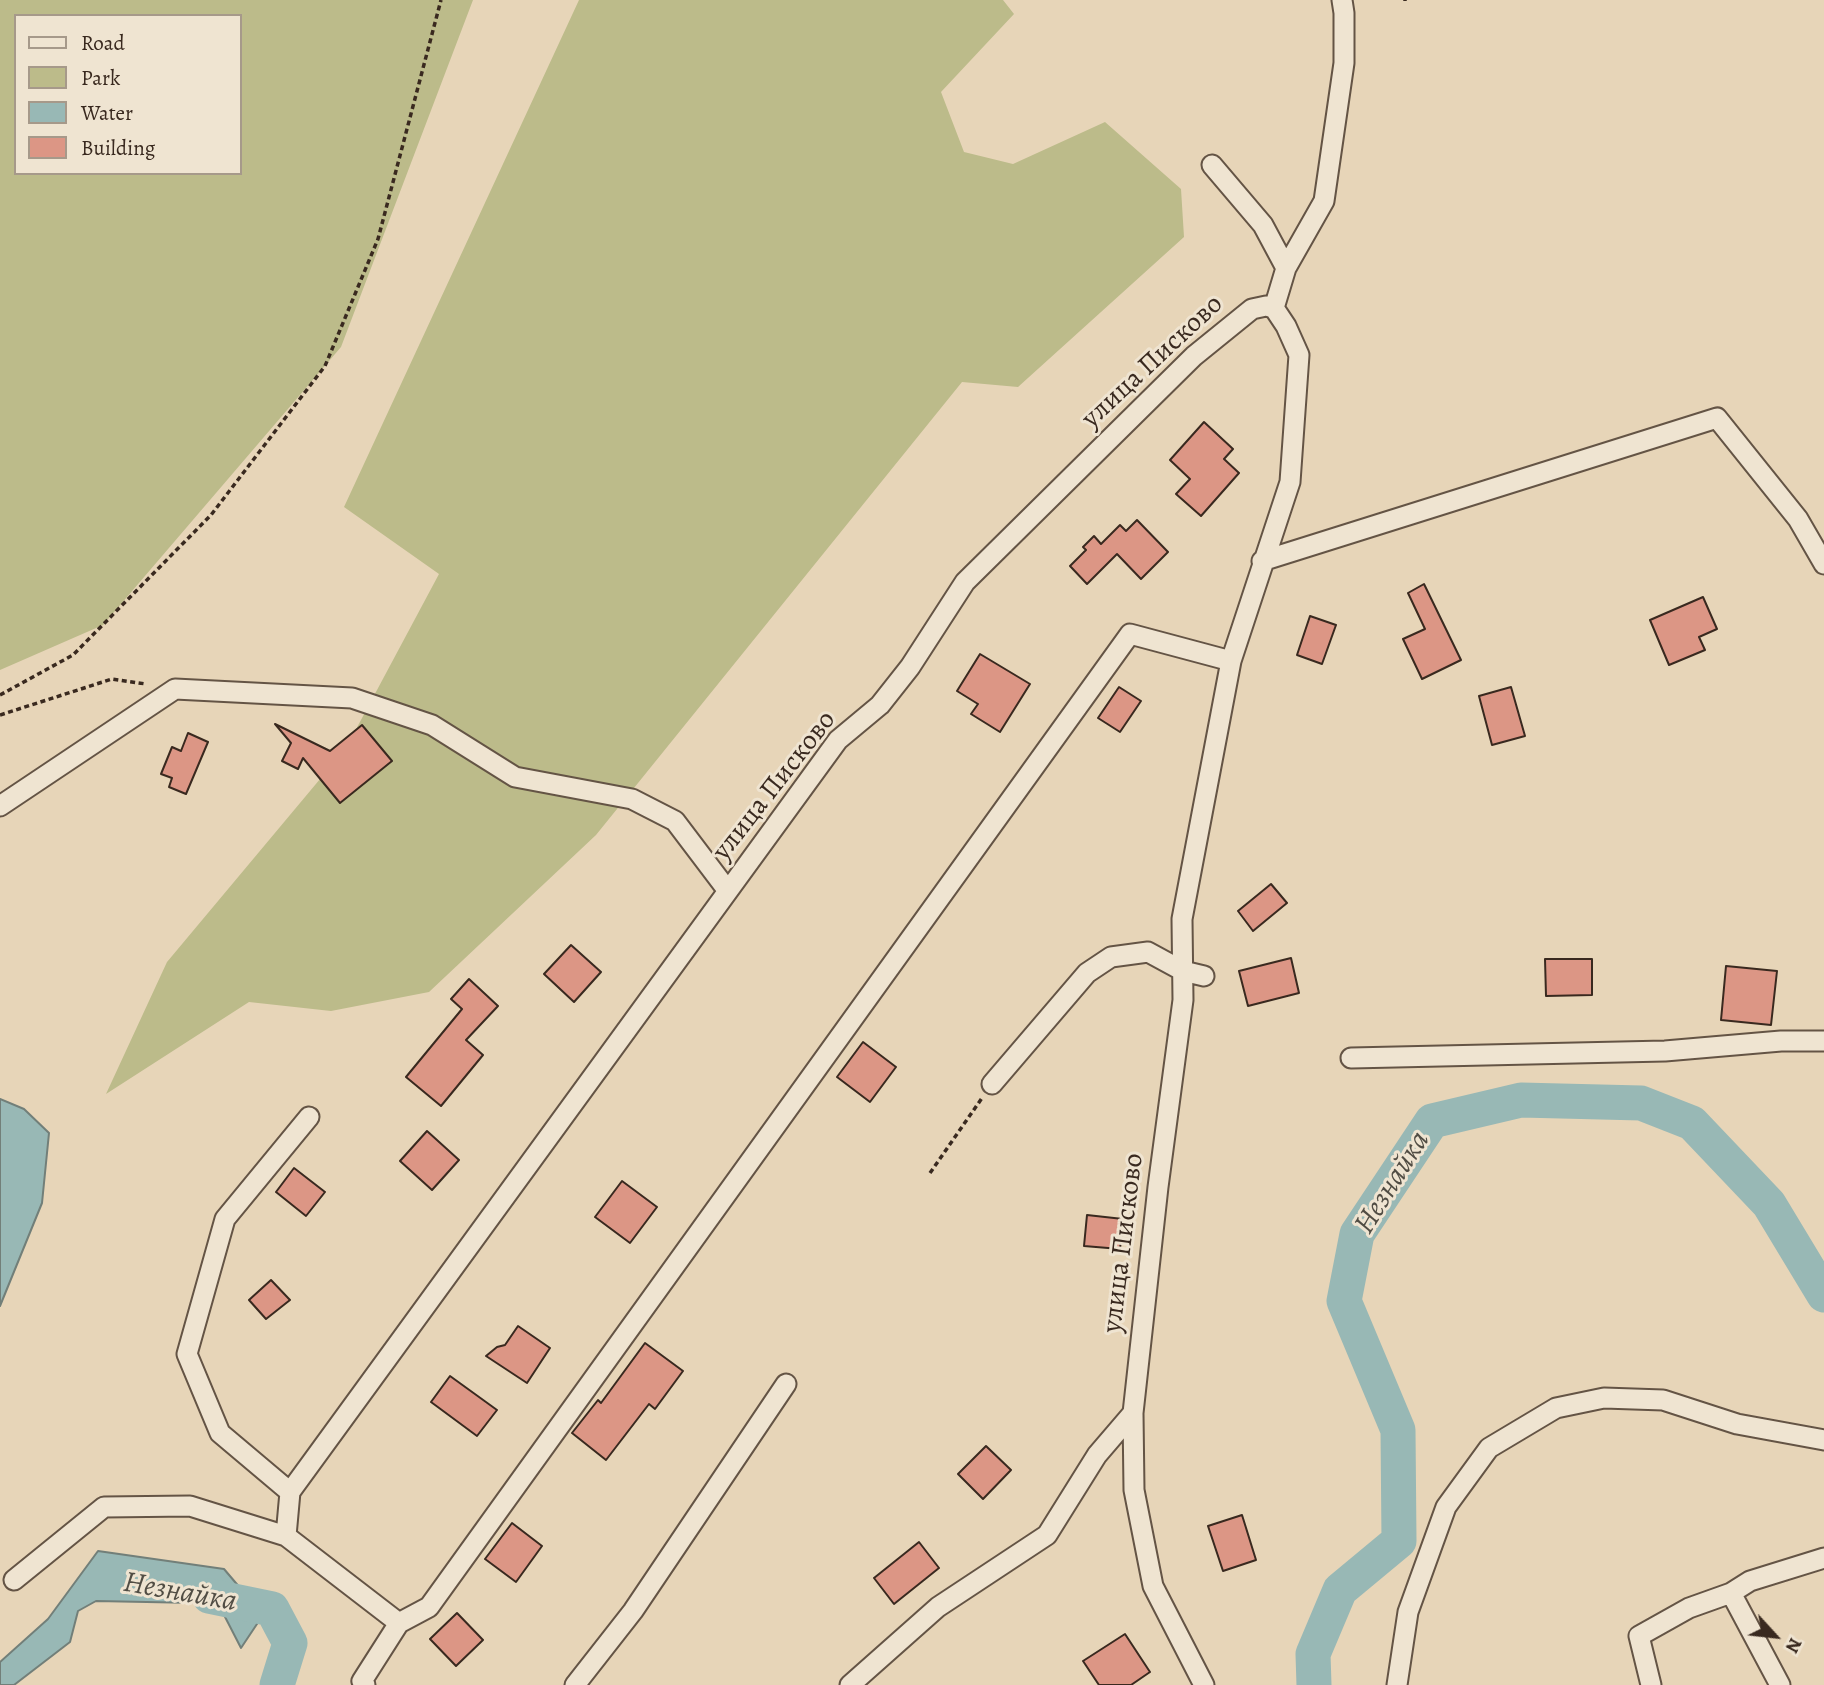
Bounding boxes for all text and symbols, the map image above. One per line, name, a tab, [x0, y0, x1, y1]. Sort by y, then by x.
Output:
legend	[14, 14, 242, 175]
text: Road	[81, 29, 125, 57]
text: Park	[81, 64, 120, 92]
text: Water	[81, 99, 133, 127]
text: Building	[81, 134, 155, 162]
street label: улица Писково	[1075, 288, 1231, 436]
street label: улица Писково	[706, 704, 844, 868]
water label: Незнайка	[1347, 1125, 1439, 1241]
street label: улица Писково	[1096, 1151, 1152, 1335]
water label: Незнайка	[121, 1565, 239, 1621]
north arrow	[1740, 1601, 1810, 1671]
text: N	[1779, 1633, 1808, 1658]

